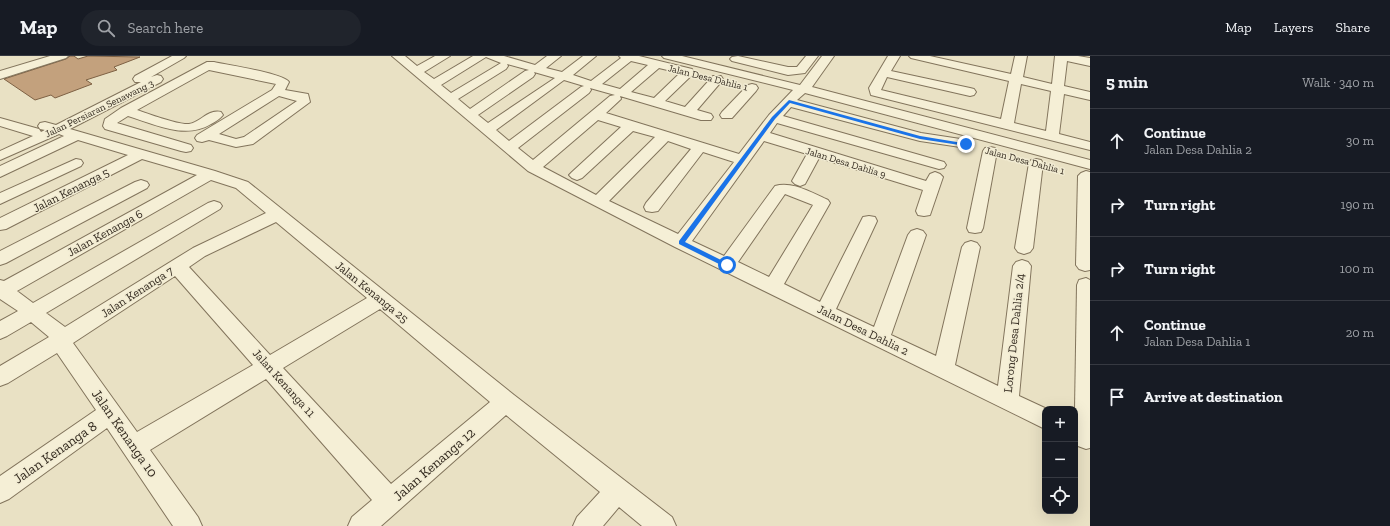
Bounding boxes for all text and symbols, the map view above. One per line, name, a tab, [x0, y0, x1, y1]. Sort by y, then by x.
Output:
search box	[81, 10, 361, 46]
text: Map	[20, 16, 57, 39]
icon: search	[95, 17, 117, 39]
text: Search here	[127, 19, 203, 37]
text: Map	[1225, 19, 1252, 36]
text: Layers	[1274, 19, 1313, 36]
text: Share	[1335, 19, 1370, 36]
street label: Jalan Desa Dahlia 1	[667, 62, 749, 94]
text: 5 min	[1106, 72, 1148, 92]
text: Walk · 340 m	[1302, 75, 1374, 90]
street label: Jalan Persiaran Senawang 3	[43, 77, 156, 140]
text: Continue	[1144, 124, 1206, 142]
icon: ahead	[1106, 130, 1128, 152]
text: 30 m	[1346, 133, 1374, 148]
route end	[957, 135, 975, 153]
text: Jalan Desa Dahlia 2	[1144, 142, 1252, 157]
street label: Jalan Desa Dahlia 9	[804, 145, 887, 181]
street label: Jalan Desa Dahlia 1	[984, 145, 1066, 177]
street label: Jalan Kenanga 5	[31, 165, 111, 215]
icon: right	[1106, 194, 1128, 216]
text: Turn right	[1144, 196, 1215, 214]
text: 190 m	[1340, 197, 1374, 212]
street label: Jalan Kenanga 6	[65, 207, 145, 259]
route start	[718, 256, 736, 274]
street label: Jalan Kenanga 25	[333, 258, 411, 326]
icon: right	[1106, 258, 1128, 280]
text: Turn right	[1144, 260, 1215, 278]
text: 100 m	[1340, 261, 1374, 276]
street label: Jalan Kenanga 7	[98, 263, 176, 320]
street label: Lorong Desa Dahlia 2/4	[1001, 272, 1027, 393]
street label: Jalan Desa Dahlia 2	[815, 302, 911, 358]
text: Continue	[1144, 316, 1206, 334]
icon: ahead	[1106, 322, 1128, 344]
text: 20 m	[1346, 325, 1374, 340]
text: Jalan Desa Dahlia 1	[1144, 334, 1250, 349]
street label: Jalan Kenanga 11	[250, 346, 318, 420]
street label: Jalan Kenanga 10	[88, 386, 161, 481]
icon: arrive	[1106, 386, 1128, 408]
text: Arrive at destination	[1144, 388, 1283, 406]
map controls	[1042, 406, 1078, 514]
button: +	[1042, 406, 1078, 442]
street label: Jalan Kenanga 8	[10, 417, 100, 487]
street label: Jalan Kenanga 12	[390, 424, 479, 505]
button: −	[1042, 442, 1078, 478]
button: locate	[1042, 478, 1078, 514]

